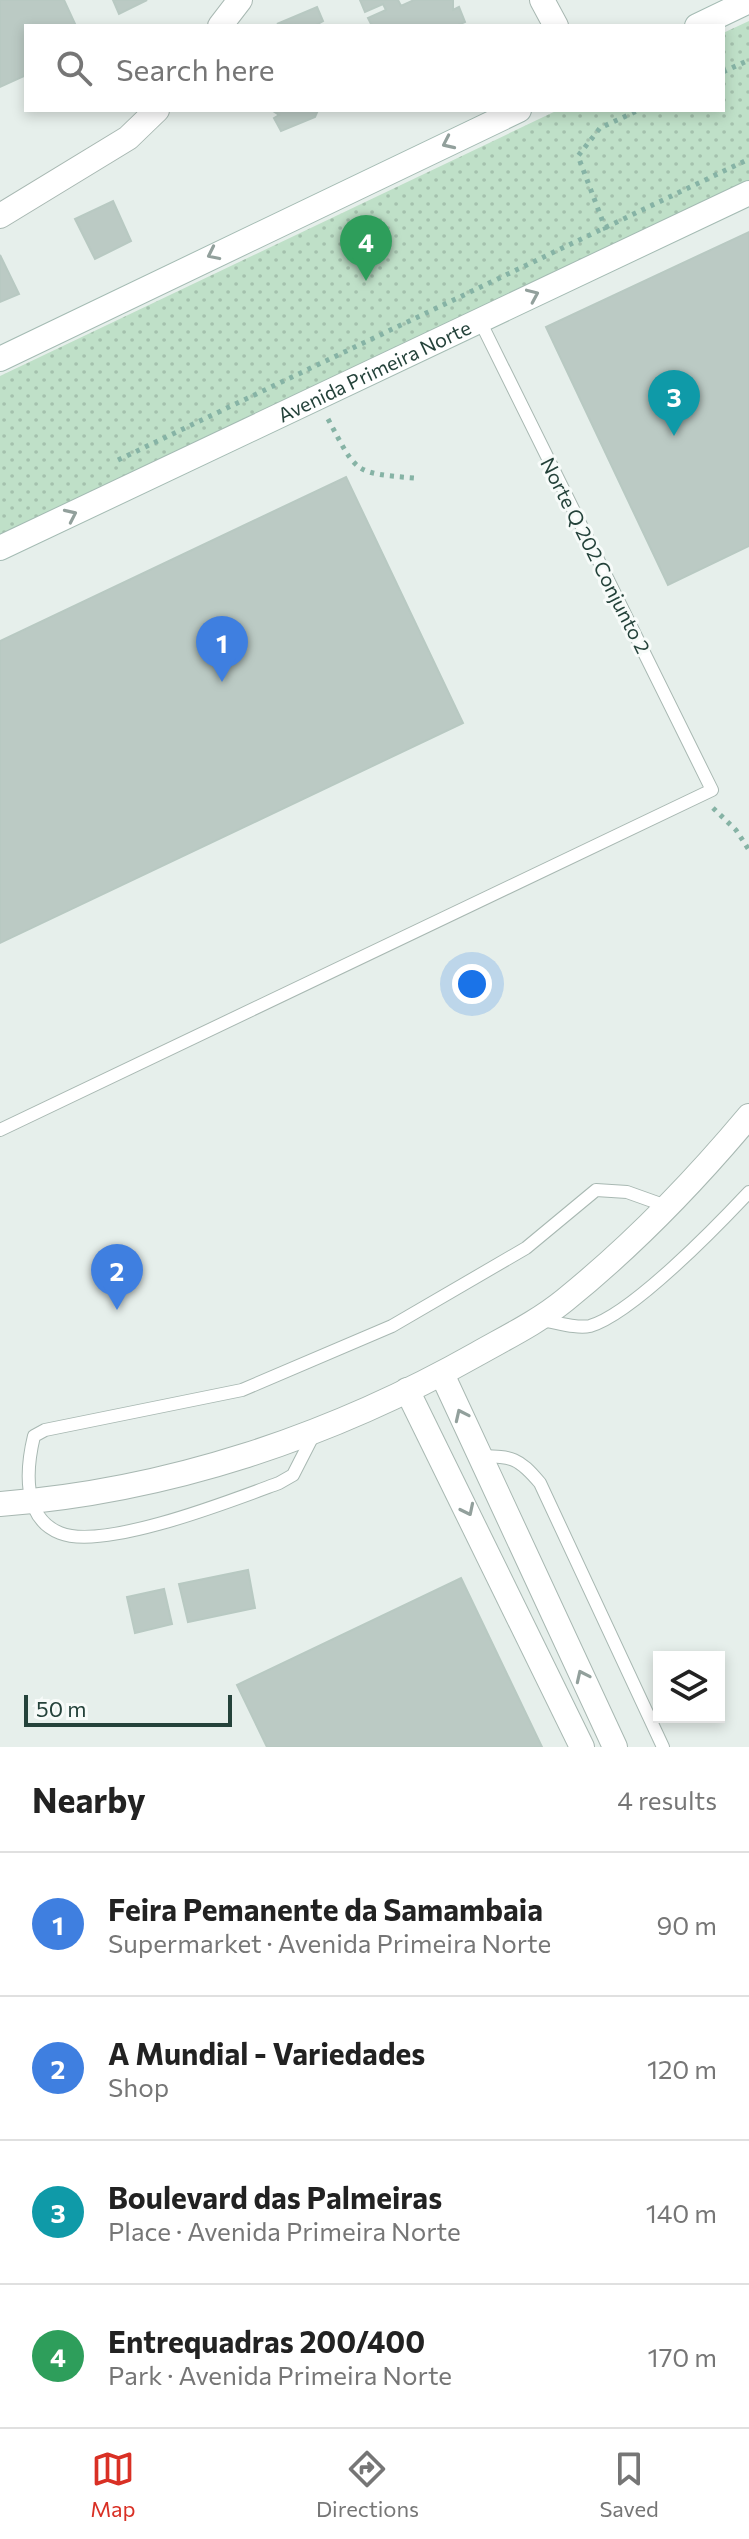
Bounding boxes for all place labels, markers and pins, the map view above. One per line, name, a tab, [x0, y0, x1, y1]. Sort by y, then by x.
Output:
pin: 4	[340, 215, 392, 281]
pin: 3	[648, 370, 700, 436]
pin: 1	[196, 616, 248, 682]
pin: 2	[91, 1244, 143, 1310]

